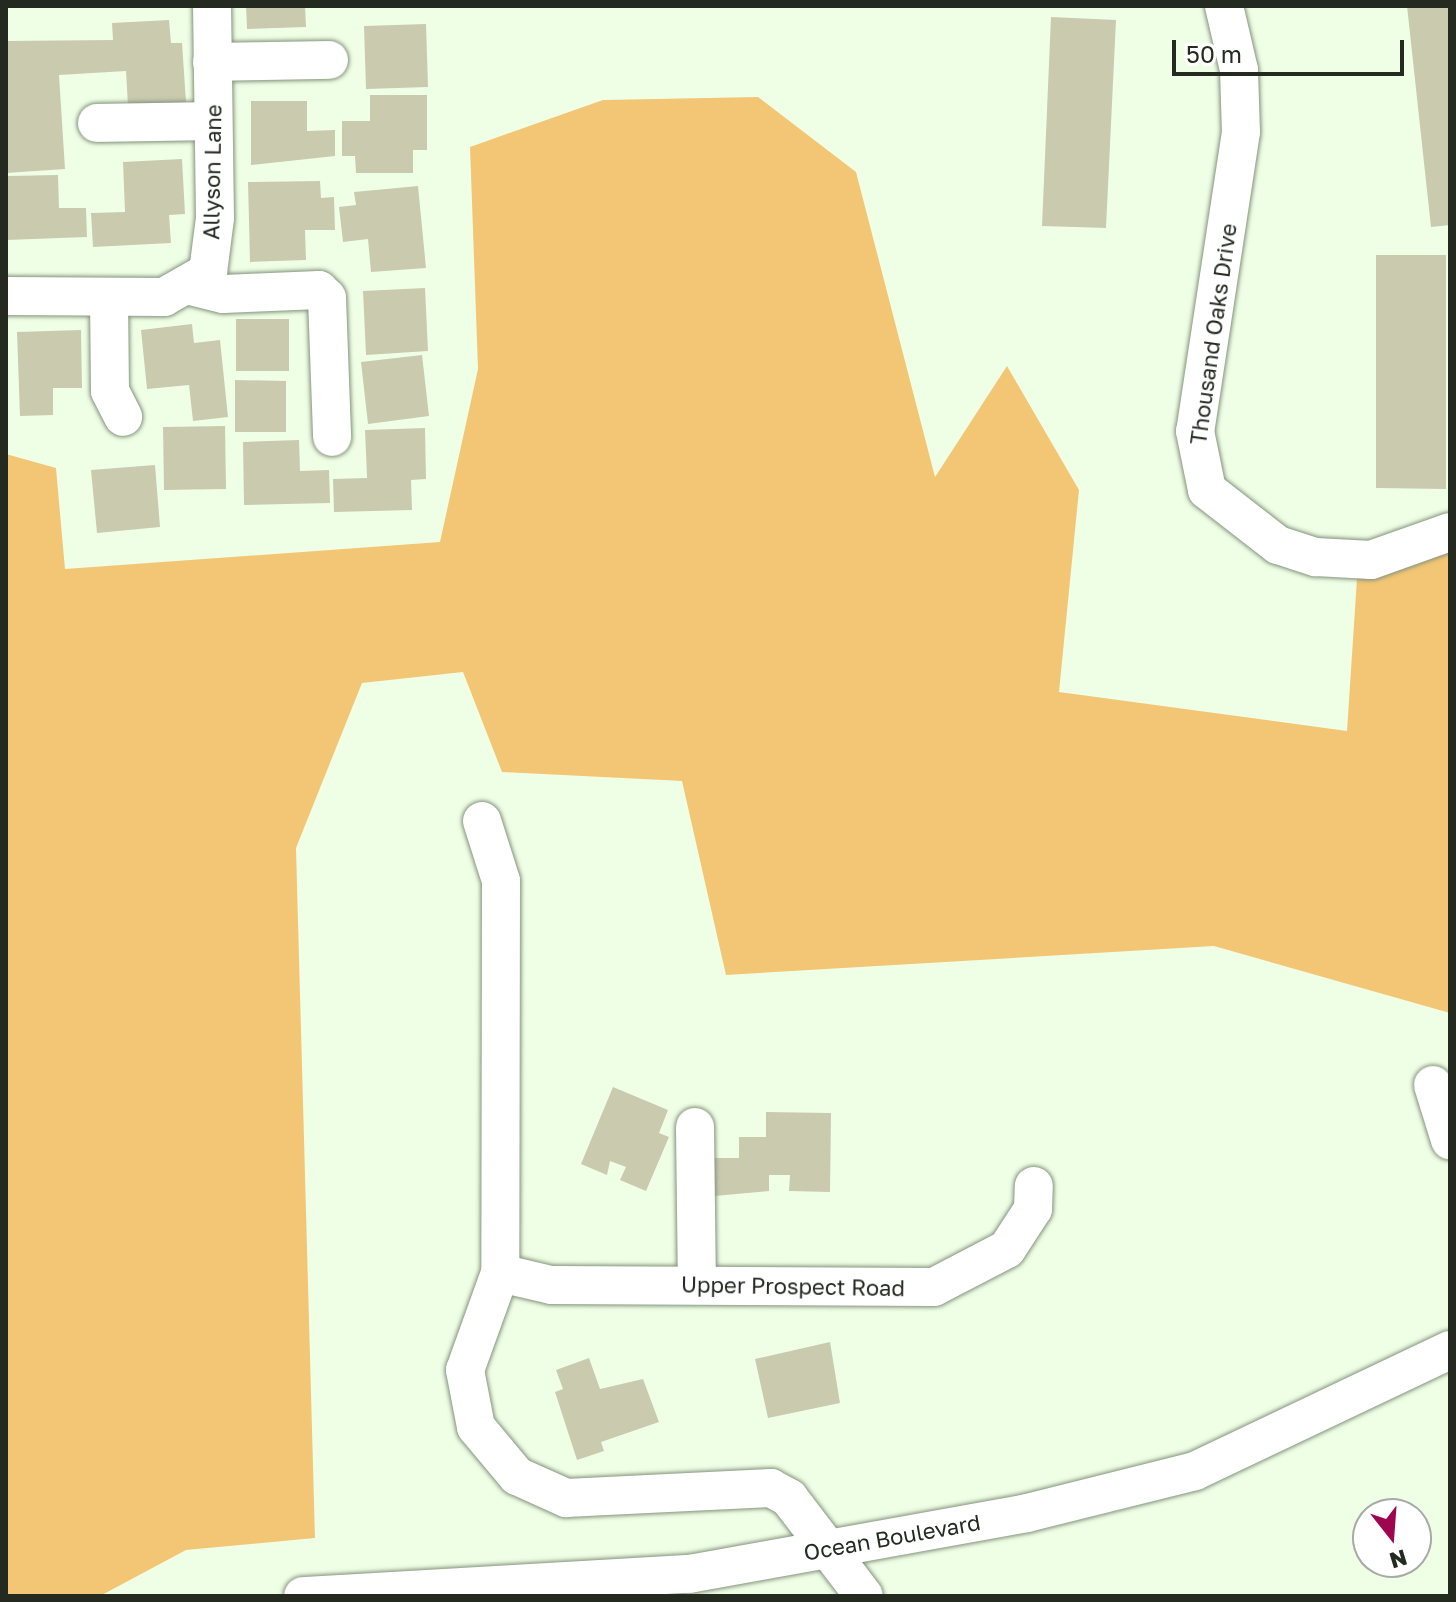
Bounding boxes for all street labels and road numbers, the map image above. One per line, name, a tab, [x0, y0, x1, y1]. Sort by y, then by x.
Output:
street label: Allyson Lane	[198, 104, 226, 240]
street label: Thousand Oaks Drive	[1184, 222, 1242, 446]
street label: Upper Prospect Road	[681, 1271, 905, 1301]
street label: Ocean Boulevard	[802, 1508, 982, 1566]

